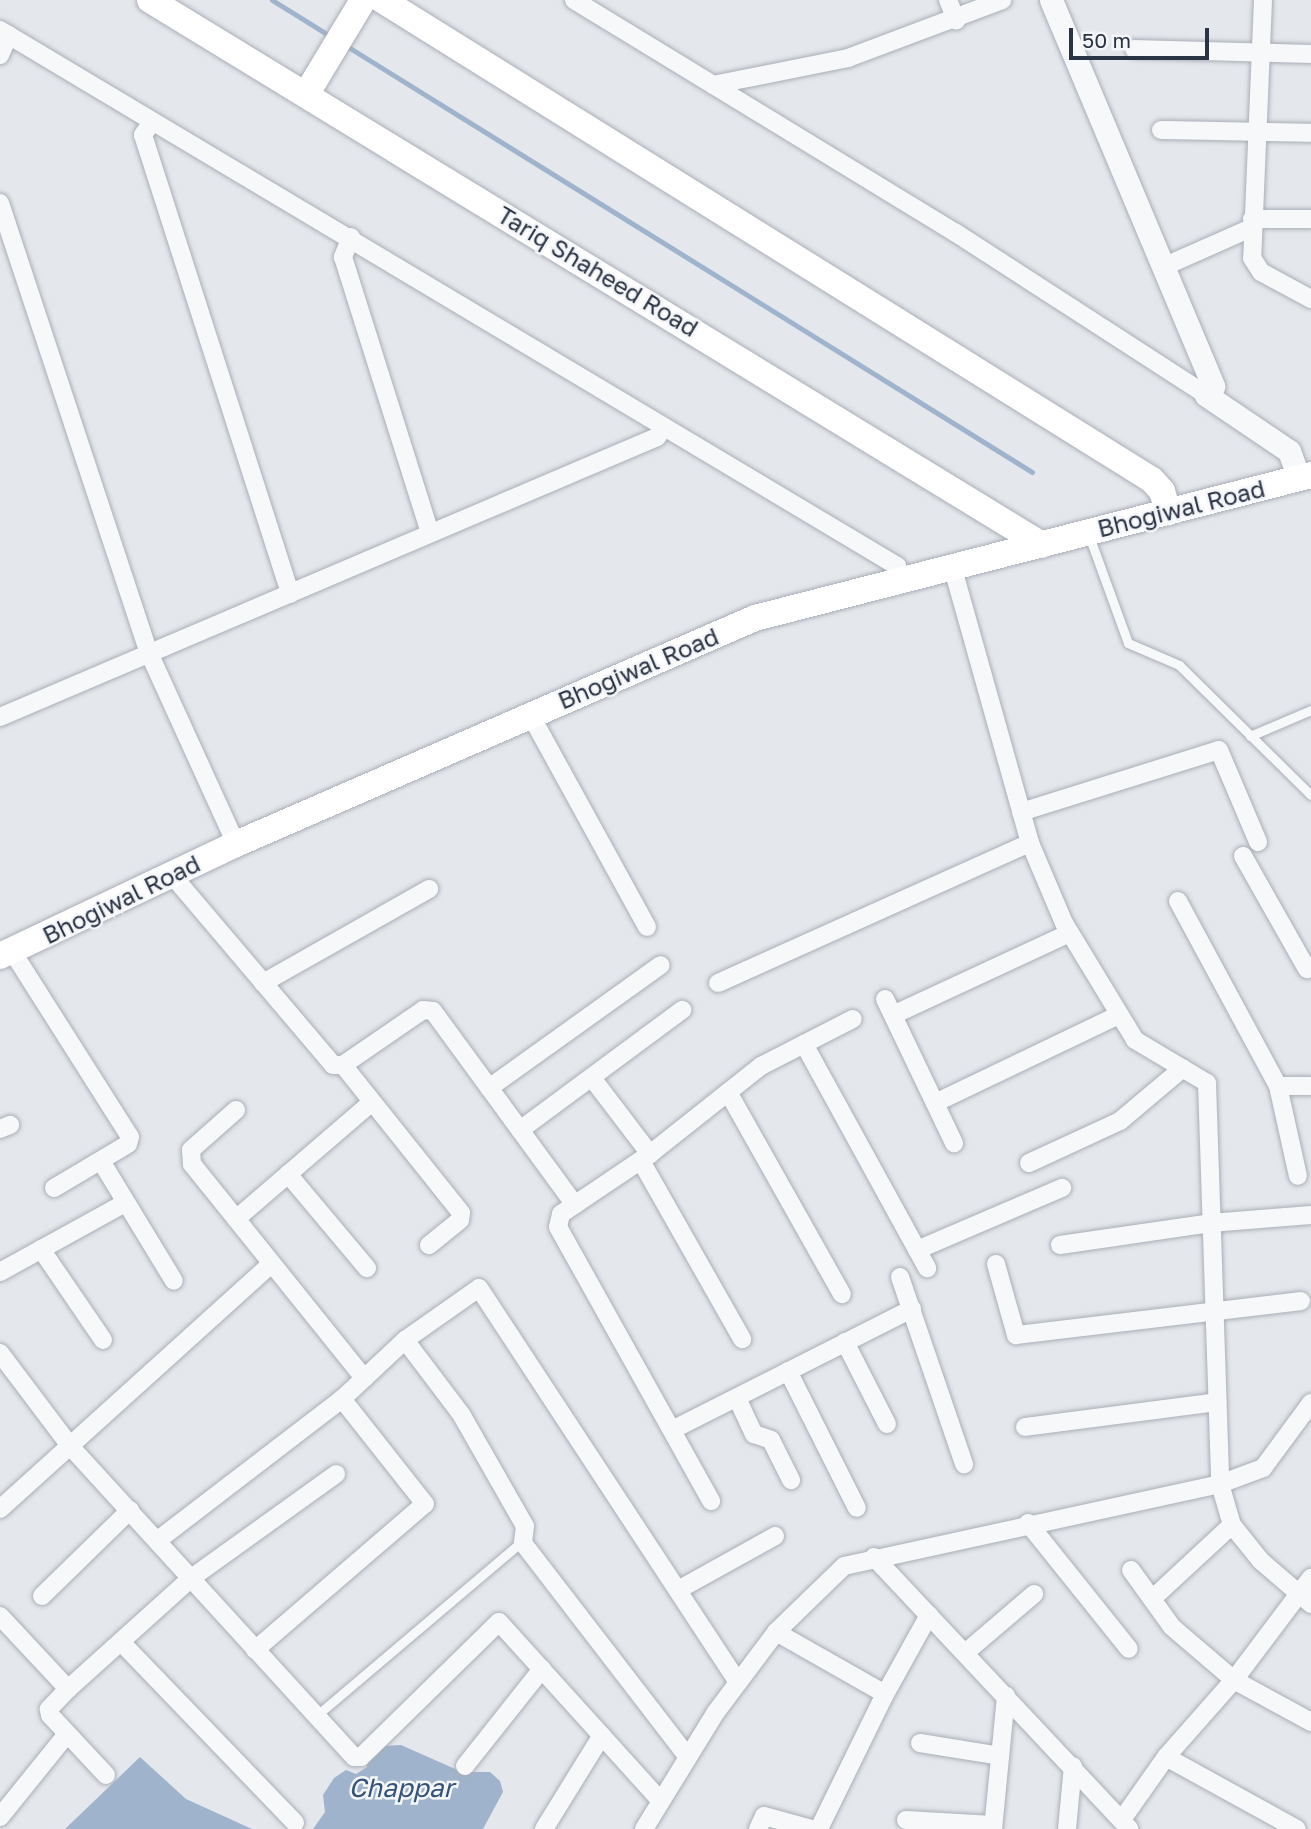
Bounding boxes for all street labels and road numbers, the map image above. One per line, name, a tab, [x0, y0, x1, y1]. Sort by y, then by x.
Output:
street label: Tariq Shaheed Road	[493, 200, 703, 342]
street label: Bhogiwal Road	[1094, 473, 1268, 543]
street label: Bhogiwal Road	[553, 621, 723, 715]
street label: Bhogiwal Road	[38, 848, 204, 950]

